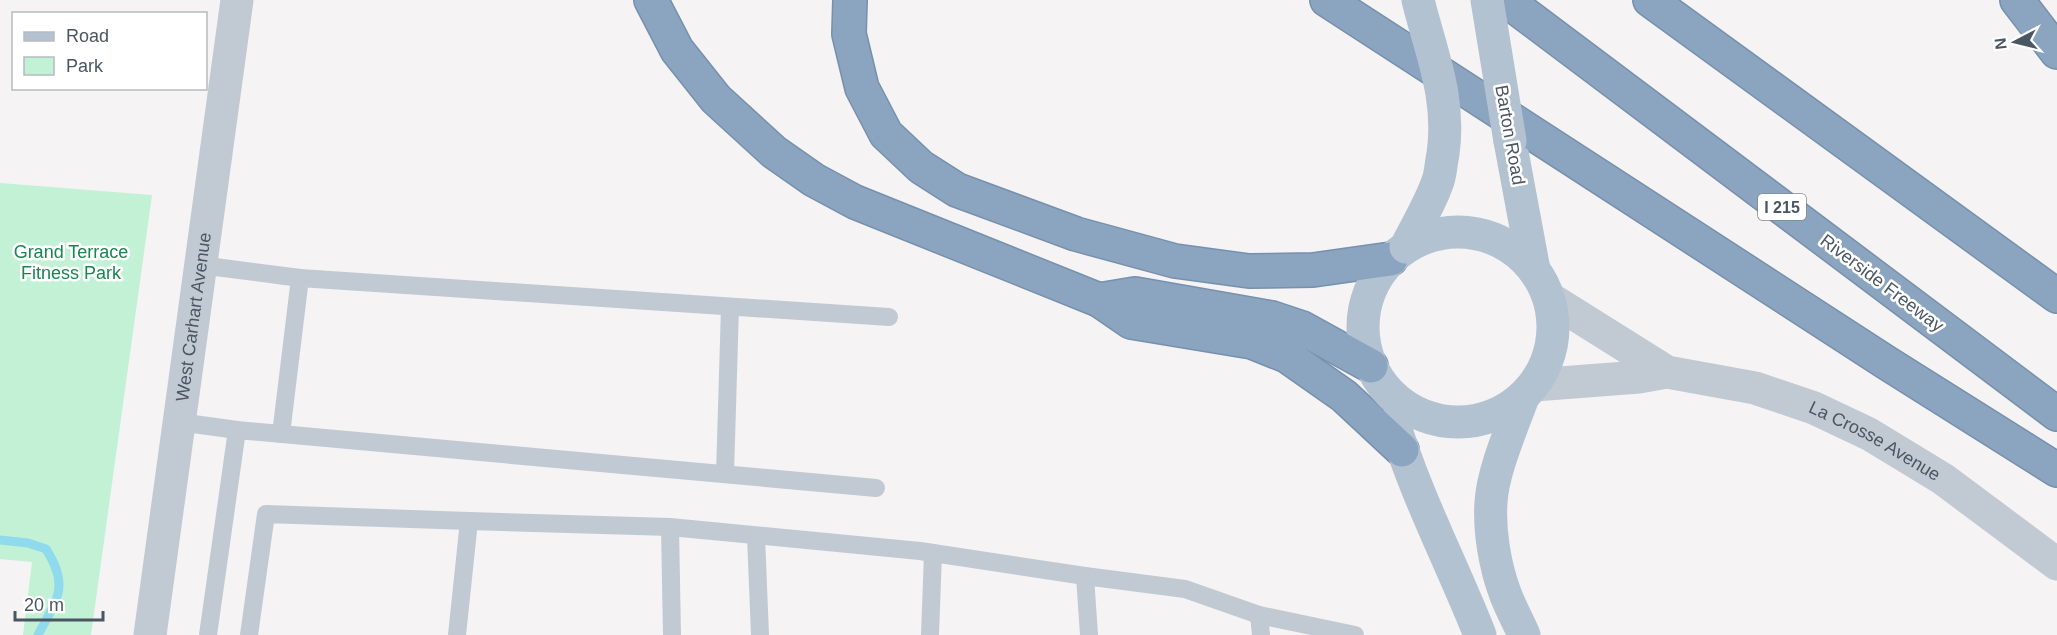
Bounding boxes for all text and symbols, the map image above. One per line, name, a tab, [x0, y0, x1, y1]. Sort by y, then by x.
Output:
legend	[12, 12, 207, 90]
north arrow	[1985, 12, 2045, 72]
text: Road	[66, 26, 109, 46]
text: N	[1991, 37, 2010, 51]
text: Park	[66, 56, 104, 76]
street label: Barton Road	[1491, 83, 1529, 187]
road number: I 215	[1758, 194, 1806, 220]
street label: Riverside Freeway	[1816, 230, 1948, 336]
street label: West Carhart Avenue	[172, 231, 215, 403]
park label: Grand Terrace Fitness Park	[14, 242, 128, 283]
street label: La Crosse Avenue	[1806, 397, 1944, 485]
scale bar	[15, 584, 104, 622]
text: 20 m	[24, 595, 64, 615]

